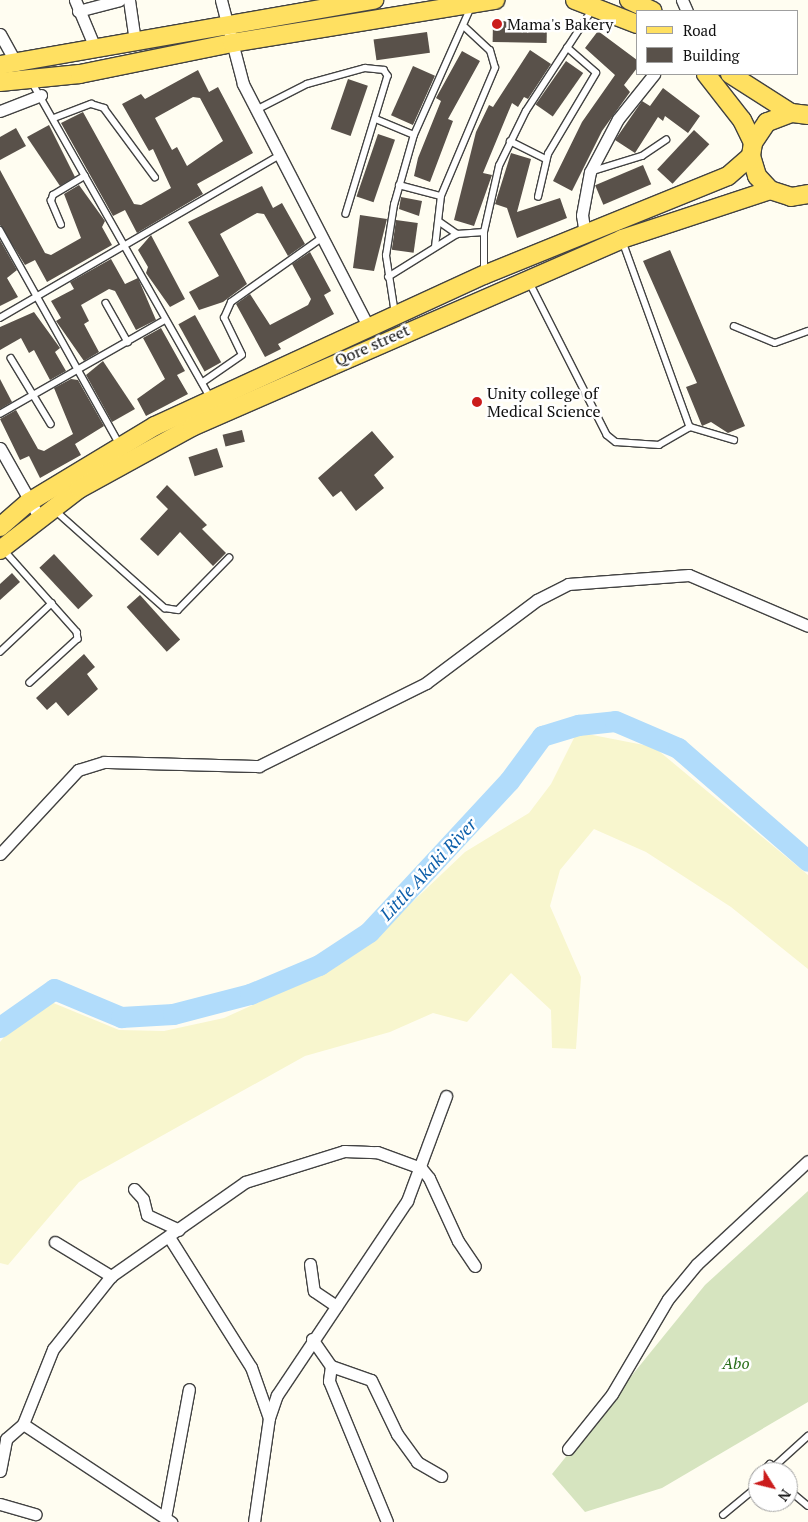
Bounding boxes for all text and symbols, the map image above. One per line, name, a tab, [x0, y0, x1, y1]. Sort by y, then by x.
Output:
legend	[636, 10, 798, 75]
place label: Mama's Bakery	[507, 14, 613, 34]
marker: Mama's Bakery	[491, 18, 503, 30]
text: Road	[683, 20, 716, 40]
text: Building	[683, 45, 740, 65]
street label: Qore street	[332, 320, 412, 370]
place label: Unity college of Medical Science	[487, 383, 600, 421]
marker: Unity college of Medical Science	[471, 396, 483, 408]
water label: Little Akaki River	[375, 813, 481, 925]
park label: Abo	[722, 1353, 750, 1373]
north arrow	[748, 1462, 798, 1512]
text: N	[774, 1486, 796, 1505]

